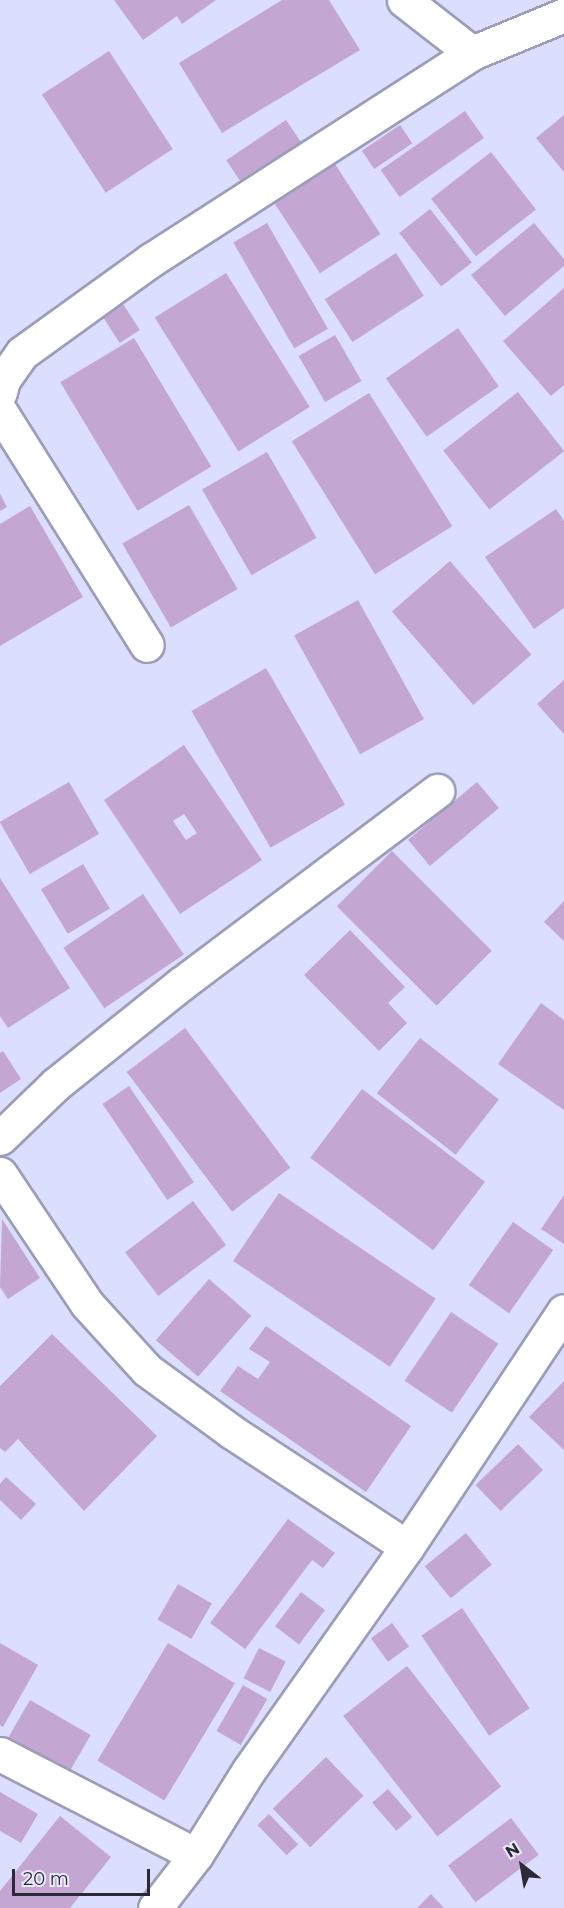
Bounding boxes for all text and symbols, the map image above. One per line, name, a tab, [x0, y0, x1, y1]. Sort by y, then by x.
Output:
north arrow	[492, 1836, 552, 1896]
text: N	[502, 1839, 523, 1862]
scale bar	[15, 1857, 153, 1895]
text: 20 m	[23, 1868, 69, 1890]

